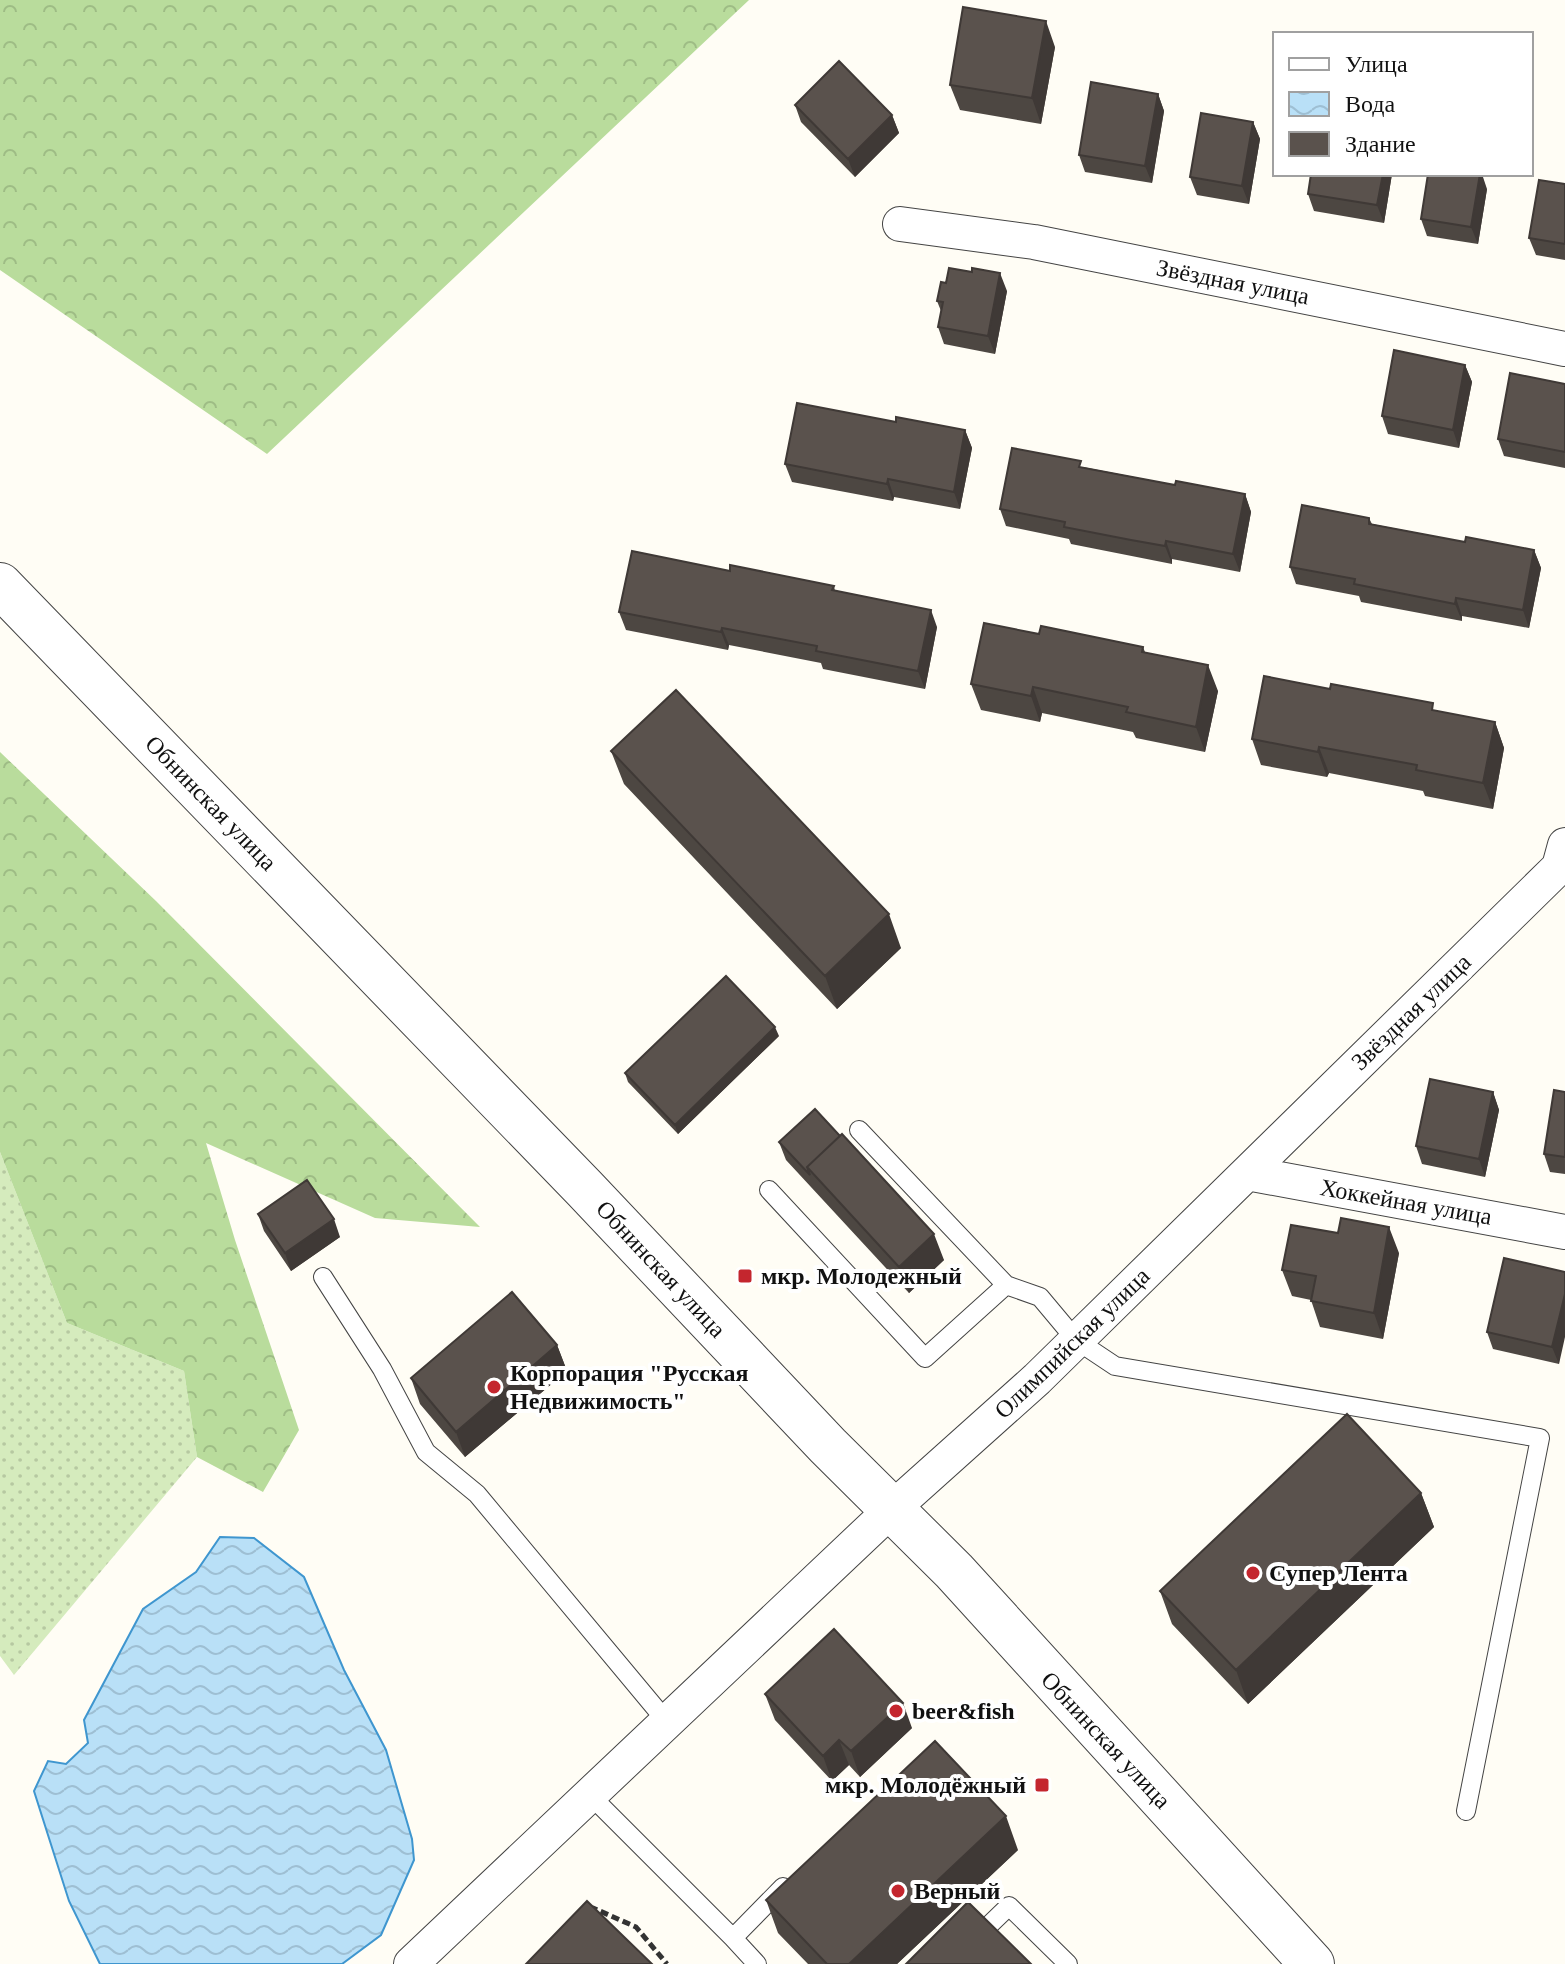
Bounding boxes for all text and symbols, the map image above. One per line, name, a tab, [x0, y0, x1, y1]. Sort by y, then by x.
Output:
legend	[1273, 32, 1533, 176]
text: Улица	[1345, 51, 1408, 77]
text: Вода	[1345, 91, 1396, 117]
text: Здание	[1345, 131, 1416, 157]
street label: Звёздная улица	[1154, 254, 1312, 310]
street label: Обнинская улица	[140, 730, 282, 876]
street label: Звёздная улица	[1346, 949, 1476, 1075]
street label: Хоккейная улица	[1318, 1174, 1494, 1230]
street label: Обнинская улица	[591, 1195, 731, 1343]
street label: Олимпийская улица	[989, 1262, 1155, 1423]
place label: мкр. Молодежный	[761, 1263, 962, 1289]
marker: мкр. Молодежный	[736, 1267, 754, 1285]
place label: Корпорация "Русская Недвижимость"	[510, 1360, 748, 1414]
marker: Корпорация "Русская Недвижимость"	[485, 1378, 503, 1396]
place label: Супер Лента	[1269, 1560, 1408, 1586]
marker: Супер Лента	[1244, 1564, 1262, 1582]
street label: Обнинская улица	[1036, 1666, 1176, 1814]
place label: beer&fish	[912, 1698, 1015, 1724]
marker: beer&fish	[887, 1702, 905, 1720]
place label: мкр. Молодёжный	[825, 1772, 1026, 1798]
marker: мкр. Молодёжный	[1033, 1776, 1051, 1794]
place label: Верный	[914, 1878, 1001, 1904]
marker: Верный	[889, 1882, 907, 1900]

